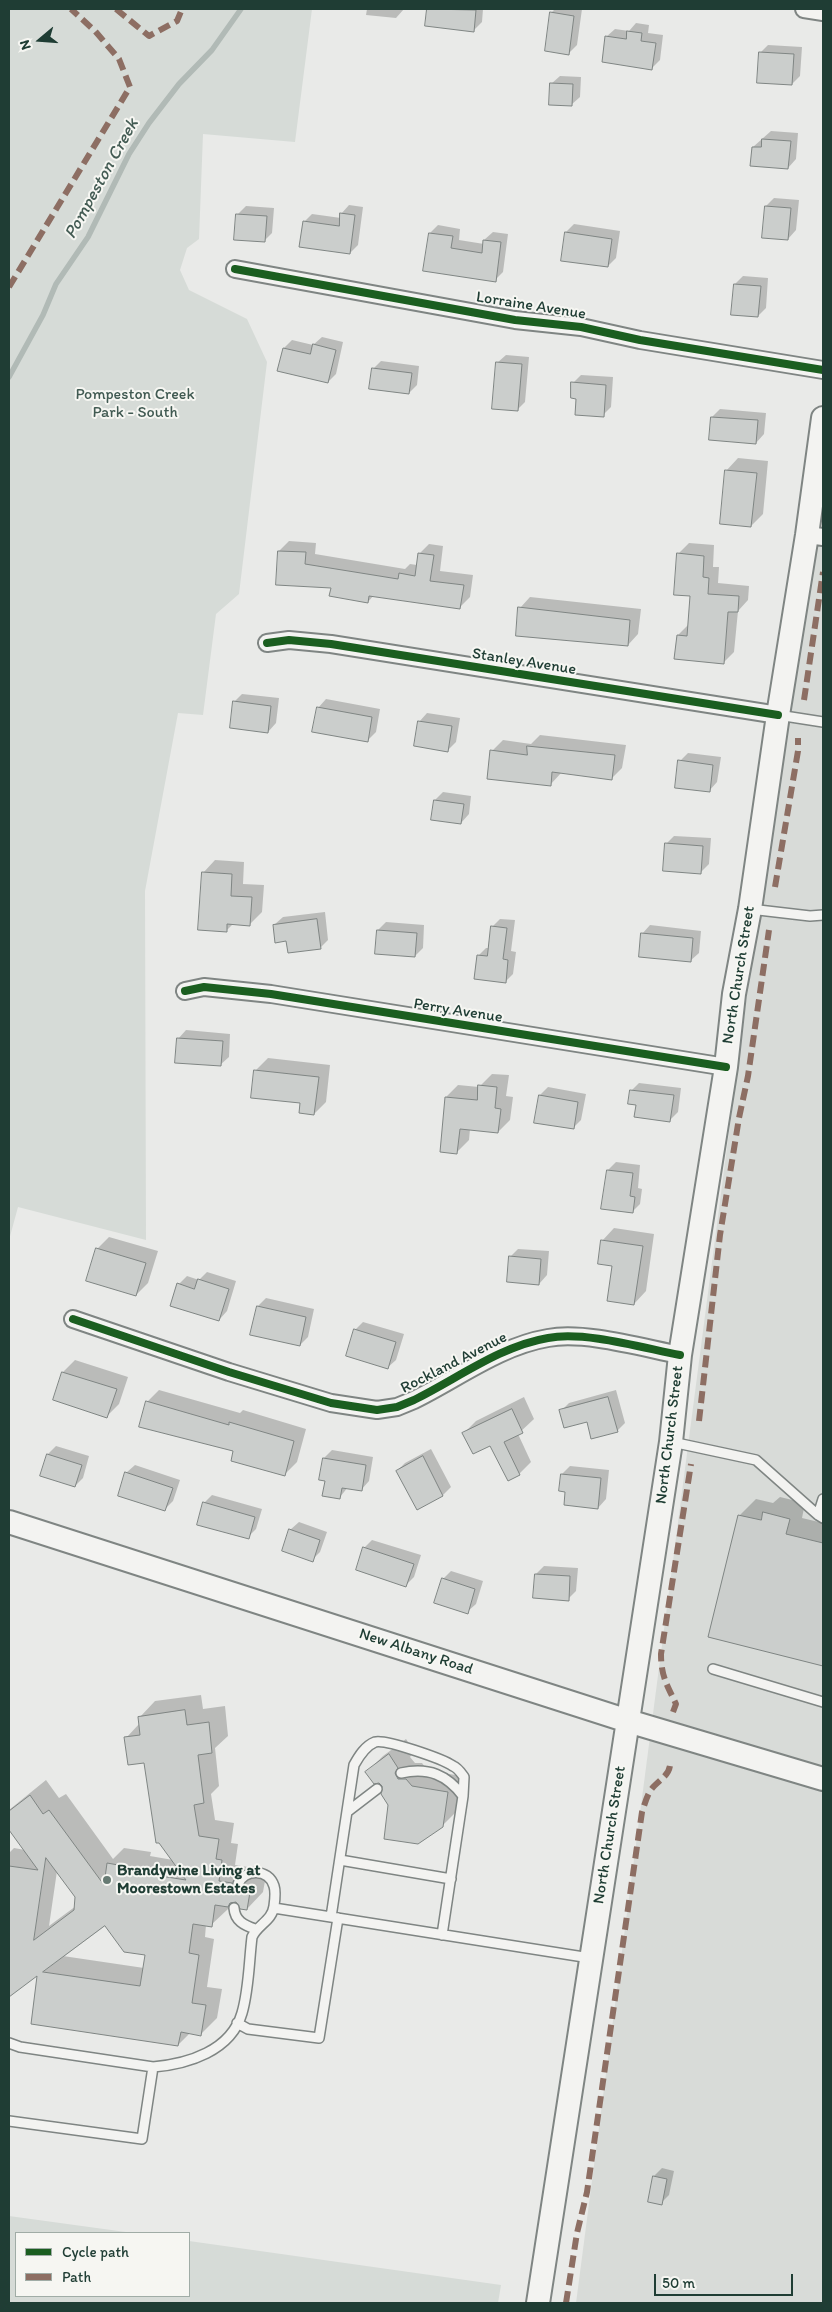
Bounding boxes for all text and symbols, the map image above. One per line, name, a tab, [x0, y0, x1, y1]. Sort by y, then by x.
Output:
north arrow	[15, 15, 65, 65]
text: N	[16, 38, 35, 52]
water label: Pompeston Creek	[60, 115, 144, 243]
street label: Lorraine Avenue	[475, 288, 587, 324]
park label: Pompeston Creek Park - South	[75, 385, 195, 423]
street label: Stanley Avenue	[471, 644, 577, 680]
street label: North Church Street	[719, 905, 759, 1045]
street label: Perry Avenue	[412, 994, 504, 1028]
street label: Rockland Avenue	[397, 1328, 511, 1398]
street label: North Church Street	[652, 1365, 688, 1505]
street label: New Albany Road	[356, 1624, 476, 1680]
street label: North Church Street	[590, 1765, 630, 1905]
place label: Brandywine Living at Moorestown Estates	[117, 1861, 260, 1899]
marker: Brandywine Living at Moorestown Estates	[101, 1874, 113, 1886]
legend	[15, 2232, 190, 2297]
text: Cycle path	[62, 2243, 129, 2261]
scale bar	[657, 2264, 796, 2296]
text: Path	[62, 2268, 91, 2286]
text: 50 m	[662, 2274, 695, 2292]

